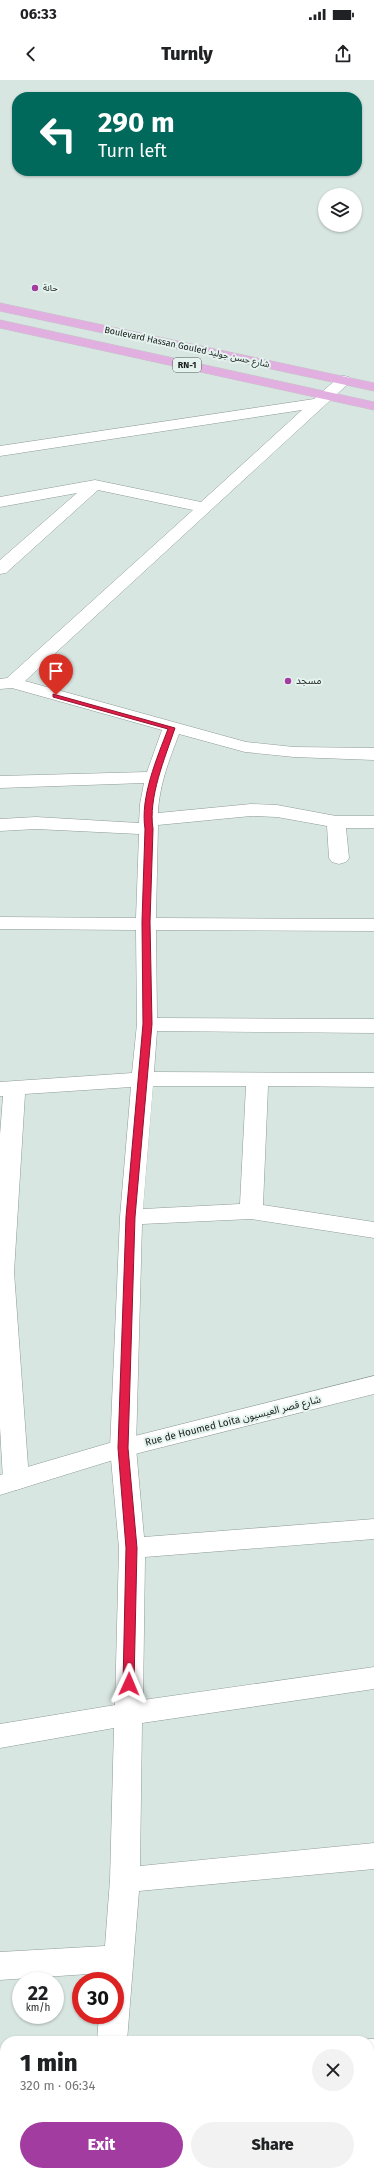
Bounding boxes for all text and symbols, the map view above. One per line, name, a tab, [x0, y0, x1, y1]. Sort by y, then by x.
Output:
text: 06:33	[20, 5, 57, 23]
icon: back	[20, 43, 42, 65]
text: Turnly	[161, 43, 213, 65]
icon: share	[332, 43, 354, 65]
text: 290 m	[98, 106, 175, 139]
icon: left	[32, 108, 84, 160]
text: Turn left	[98, 140, 167, 162]
map controls	[318, 188, 362, 232]
button: layers	[318, 188, 362, 232]
marker: حانة	[30, 283, 40, 293]
place label: حانة	[43, 283, 58, 293]
street label: Boulevard Hassan Gouled شارع حسن جوليد	[103, 325, 271, 371]
road number: RN-1	[173, 358, 201, 372]
pin	[39, 654, 73, 695]
icon: arrive	[45, 660, 67, 682]
place label: مسجد	[296, 675, 321, 687]
marker: مسجد	[283, 676, 293, 686]
street label: Rue de Houmed Loita شارع قصر العيسيون	[144, 1393, 322, 1450]
position arrow	[108, 1663, 150, 1705]
speed limit sign: 30	[72, 1972, 124, 2024]
text: 22	[28, 1981, 48, 2005]
text: km/h	[26, 2002, 50, 2014]
text: 1 min	[20, 2049, 78, 2077]
button: close	[312, 2049, 354, 2091]
text: 320 m · 06:34	[20, 2078, 95, 2093]
button: Exit	[20, 2122, 183, 2168]
button: Share	[191, 2122, 354, 2168]

